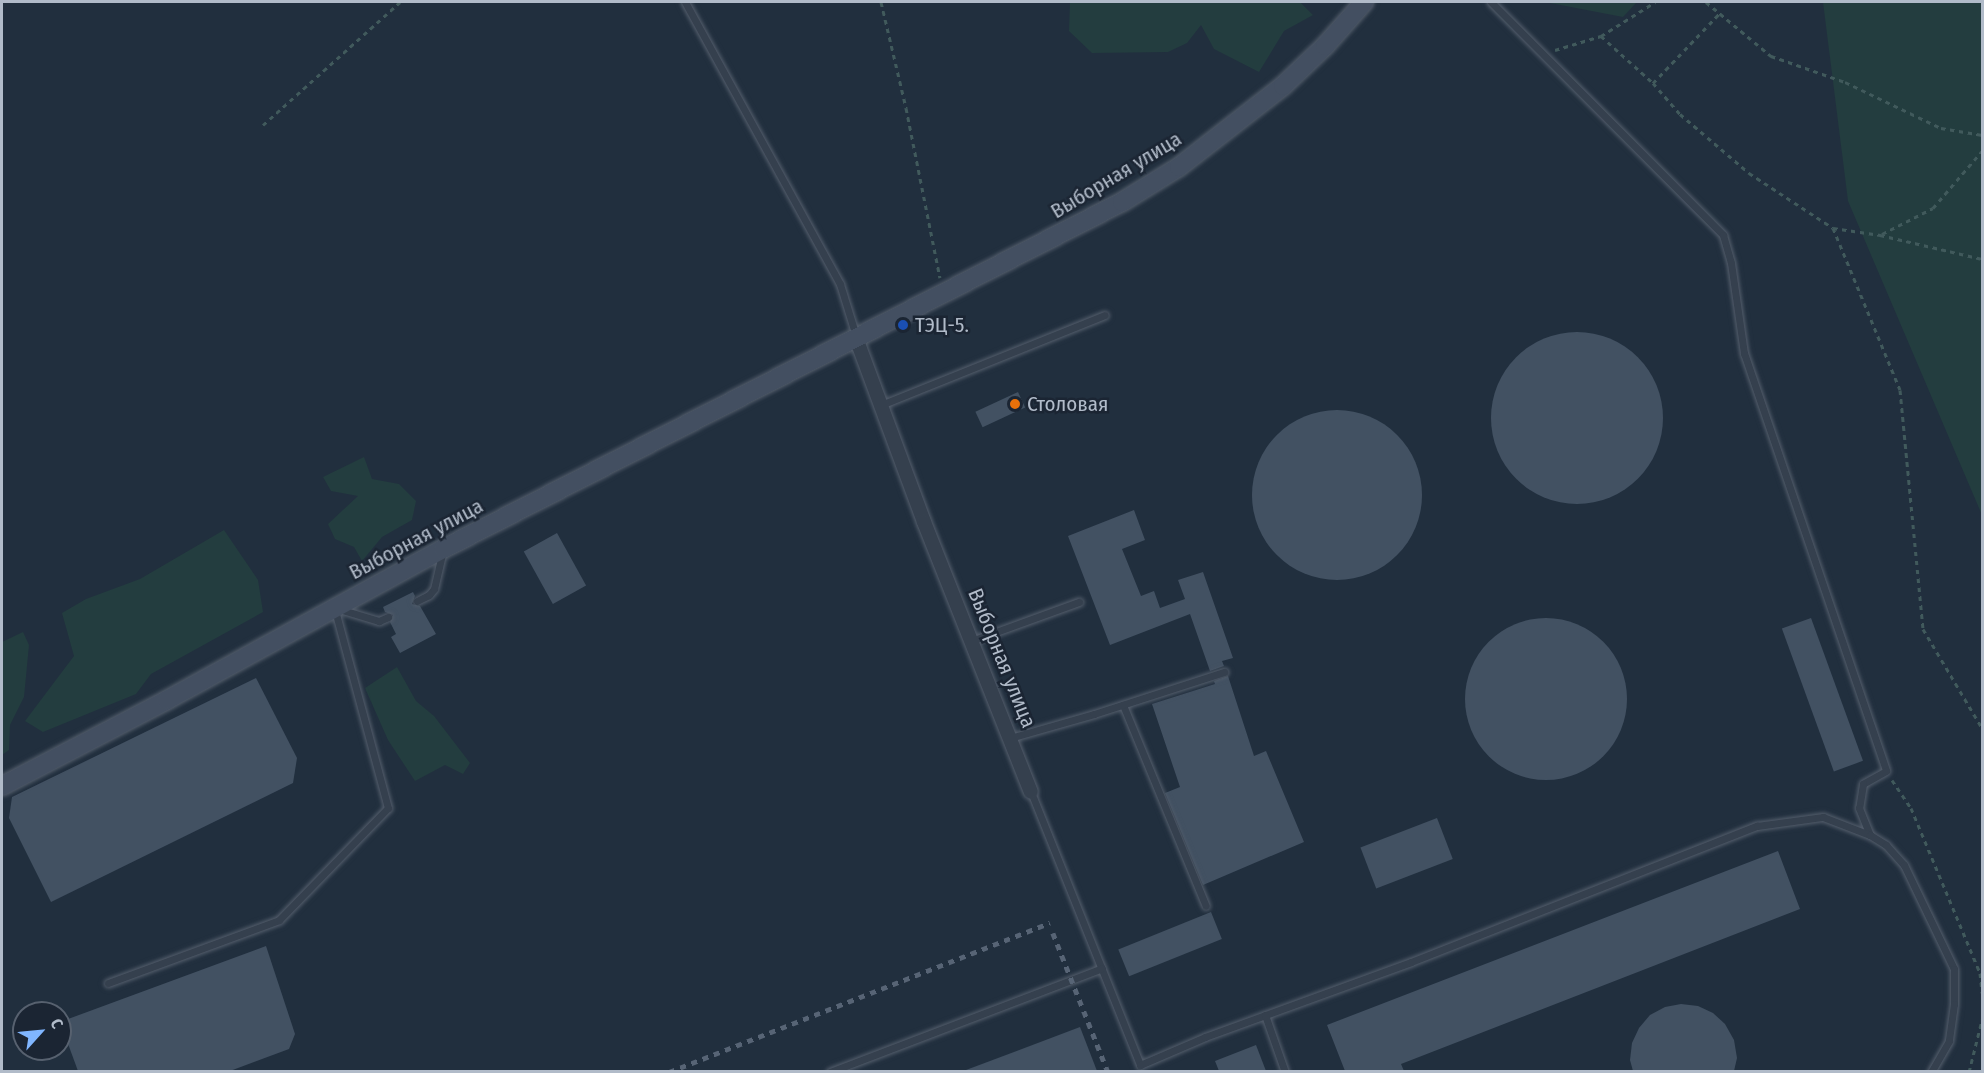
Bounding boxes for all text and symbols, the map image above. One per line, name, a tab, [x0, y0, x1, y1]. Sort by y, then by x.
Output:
street label: Выборная улица	[1046, 126, 1186, 224]
place label: ТЭЦ-5.	[915, 312, 969, 338]
marker: ТЭЦ-5.	[896, 318, 910, 332]
place label: Столовая	[1027, 391, 1108, 417]
marker: Столовая	[1008, 397, 1022, 411]
street label: Выборная улица	[345, 493, 487, 585]
street label: Выборная улица	[963, 585, 1041, 731]
north arrow	[12, 1001, 72, 1061]
text: С	[46, 1015, 67, 1032]

